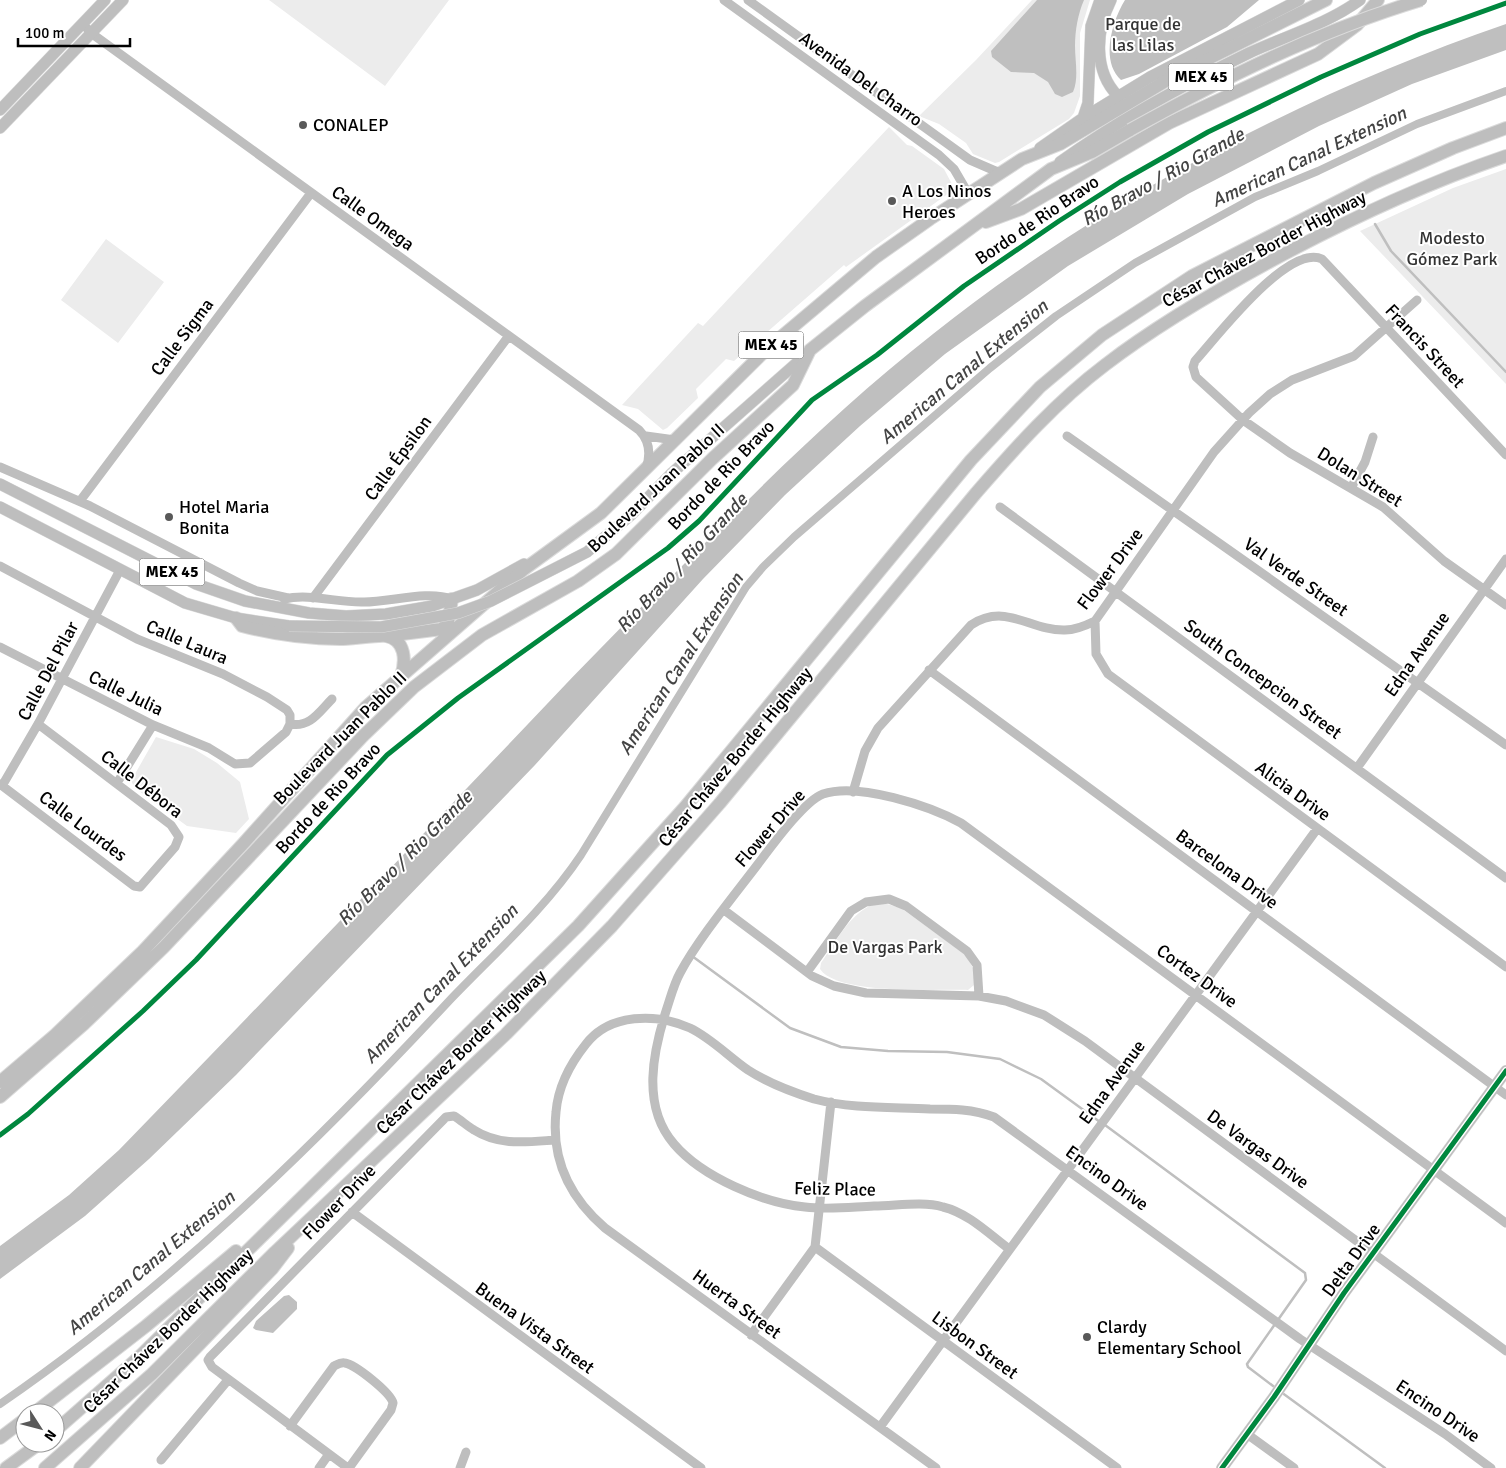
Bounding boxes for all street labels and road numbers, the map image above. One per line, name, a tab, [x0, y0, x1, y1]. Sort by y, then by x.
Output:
street label: Avenida Del Charro	[795, 27, 927, 131]
road number: MEX 45	[1168, 64, 1234, 90]
street label: Bordo de Rio Bravo	[971, 171, 1103, 269]
street label: Calle Omega	[327, 181, 419, 255]
street label: César Chávez Border Highway	[1158, 186, 1370, 312]
street label: Calle Sigma	[146, 294, 218, 380]
street label: Francis Street	[1381, 299, 1469, 393]
road number: MEX 45	[738, 332, 804, 358]
street label: Calle Épsilon	[360, 411, 436, 505]
street label: Bordo de Rio Bravo	[663, 415, 779, 535]
street label: Boulevard Juan Pablo II	[583, 419, 729, 557]
street label: Dolan Street	[1313, 442, 1407, 512]
street label: Flower Drive	[1072, 524, 1148, 614]
street label: Val Verde Street	[1240, 533, 1352, 621]
road number: MEX 45	[140, 558, 204, 586]
street label: Edna Avenue	[1380, 607, 1454, 701]
street label: South Concepcion Street	[1180, 614, 1346, 744]
street label: Calle Laura	[143, 615, 231, 669]
street label: Calle Del Pilar	[13, 617, 84, 724]
street label: César Chávez Border Highway	[653, 662, 817, 851]
street label: Calle Julia	[85, 666, 167, 720]
street label: Boulevard Juan Pablo II	[269, 667, 411, 809]
street label: Bordo de Rio Bravo	[271, 738, 385, 858]
street label: Calle Débora	[97, 745, 187, 823]
street label: Alicia Drive	[1251, 756, 1335, 826]
street label: Flower Drive	[730, 784, 810, 872]
street label: Calle Lourdes	[35, 786, 131, 866]
street label: Barcelona Drive	[1171, 824, 1283, 914]
street label: Cortez Drive	[1152, 939, 1242, 1013]
street label: César Chávez Border Highway	[371, 965, 551, 1139]
street label: Edna Avenue	[1074, 1036, 1150, 1128]
street label: De Vargas Drive	[1203, 1105, 1313, 1193]
street label: Encino Drive	[1061, 1141, 1153, 1215]
street label: Flower Drive	[298, 1160, 380, 1244]
street label: Feliz Place	[794, 1177, 876, 1201]
street label: Delta Drive	[1317, 1219, 1385, 1301]
street label: César Chávez Border Highway	[78, 1244, 258, 1418]
street label: Huerta Street	[688, 1264, 786, 1344]
street label: Buena Vista Street	[471, 1277, 599, 1379]
street label: Lisbon Street	[928, 1306, 1022, 1384]
street label: Encino Drive	[1392, 1375, 1484, 1447]

